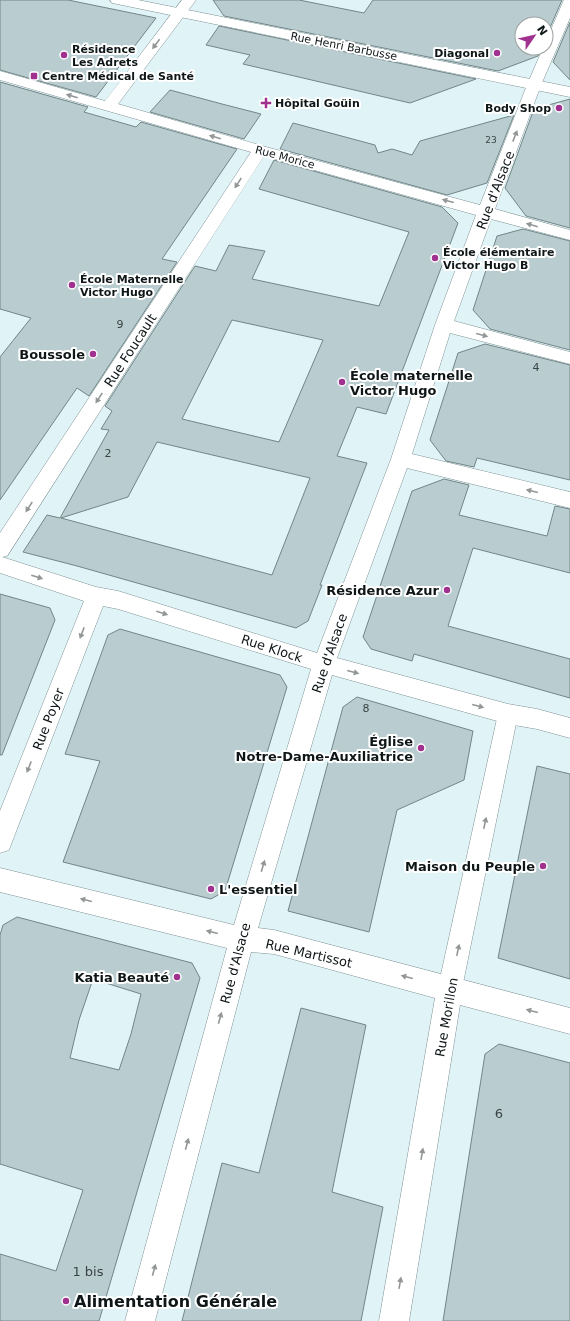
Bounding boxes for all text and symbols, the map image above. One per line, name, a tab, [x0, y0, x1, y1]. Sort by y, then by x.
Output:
north arrow	[514, 16, 554, 56]
text: N	[534, 23, 550, 38]
street label: Rue Henri Barbusse	[289, 30, 399, 63]
one-way arrow	[152, 39, 160, 50]
place label: Résidence Les Adrets	[72, 43, 138, 69]
place label: Diagonal	[434, 47, 489, 60]
marker: Diagonal	[492, 48, 502, 58]
marker: Résidence Les Adrets	[59, 50, 69, 60]
place label: Centre Médical de Santé	[42, 70, 194, 83]
marker: Centre Médical de Santé	[29, 71, 39, 81]
one-way arrow	[66, 93, 78, 99]
marker: Hôpital Goüin	[260, 97, 272, 109]
place label: Hôpital Goüin	[275, 97, 360, 110]
place label: Body Shop	[485, 102, 551, 115]
marker: Body Shop	[554, 103, 564, 113]
one-way arrow	[512, 129, 518, 141]
one-way arrow	[209, 134, 221, 140]
house number: 23	[485, 135, 497, 145]
street label: Rue Morice	[254, 143, 316, 172]
street label: Rue d'Alsace	[474, 149, 517, 232]
one-way arrow	[234, 177, 242, 188]
one-way arrow	[442, 198, 454, 204]
one-way arrow	[526, 222, 538, 228]
place label: École élémentaire Victor Hugo B	[443, 246, 554, 272]
marker: École élémentaire Victor Hugo B	[430, 253, 440, 263]
place label: École Maternelle Victor Hugo	[80, 273, 183, 299]
marker: École Maternelle Victor Hugo	[67, 280, 77, 290]
street label: Rue Foucault	[101, 311, 160, 390]
house number: 9	[117, 318, 124, 331]
one-way arrow	[476, 332, 488, 338]
place label: Boussole	[19, 347, 85, 362]
marker: Boussole	[88, 349, 98, 359]
house number: 4	[533, 361, 540, 374]
place label: École maternelle Victor Hugo	[350, 368, 473, 398]
marker: École maternelle Victor Hugo	[337, 377, 347, 387]
one-way arrow	[95, 392, 103, 403]
house number: 2	[105, 447, 112, 460]
one-way arrow	[526, 487, 538, 493]
one-way arrow	[25, 502, 33, 512]
one-way arrow	[31, 574, 43, 580]
place label: Résidence Azur	[326, 583, 440, 598]
marker: Résidence Azur	[442, 585, 452, 595]
one-way arrow	[156, 610, 168, 616]
street label: Rue d'Alsace	[309, 611, 350, 695]
one-way arrow	[79, 627, 85, 638]
street label: Rue Klock	[239, 632, 305, 666]
one-way arrow	[347, 669, 359, 675]
street label: Rue Poyer	[30, 685, 67, 752]
house number: 8	[363, 702, 370, 715]
one-way arrow	[472, 703, 484, 709]
place label: Église Notre-Dame-Auxiliatrice	[236, 734, 413, 764]
marker: Église Notre-Dame-Auxiliatrice	[416, 743, 426, 753]
one-way arrow	[26, 761, 32, 773]
one-way arrow	[483, 817, 489, 829]
place label: Maison du Peuple	[405, 859, 535, 874]
one-way arrow	[260, 860, 266, 872]
marker: Maison du Peuple	[538, 861, 548, 871]
place label: L'essentiel	[219, 882, 298, 897]
marker: L'essentiel	[206, 884, 216, 894]
one-way arrow	[80, 897, 92, 903]
street label: Rue d'Alsace	[217, 921, 253, 1005]
one-way arrow	[206, 929, 218, 935]
street label: Rue Martissot	[264, 936, 354, 971]
one-way arrow	[456, 944, 462, 956]
place label: Katia Beauté	[74, 970, 169, 985]
marker: Katia Beauté	[172, 972, 182, 982]
one-way arrow	[401, 974, 413, 980]
street label: Rue Morillon	[432, 976, 461, 1058]
one-way arrow	[526, 1008, 538, 1014]
one-way arrow	[217, 1012, 223, 1024]
house number: 6	[495, 1106, 503, 1121]
one-way arrow	[184, 1138, 190, 1150]
one-way arrow	[419, 1148, 425, 1161]
house number: 1 bis	[72, 1264, 104, 1279]
one-way arrow	[151, 1264, 157, 1276]
one-way arrow	[397, 1276, 403, 1289]
place label: Alimentation Générale	[74, 1292, 277, 1311]
marker: Alimentation Générale	[61, 1296, 71, 1306]

